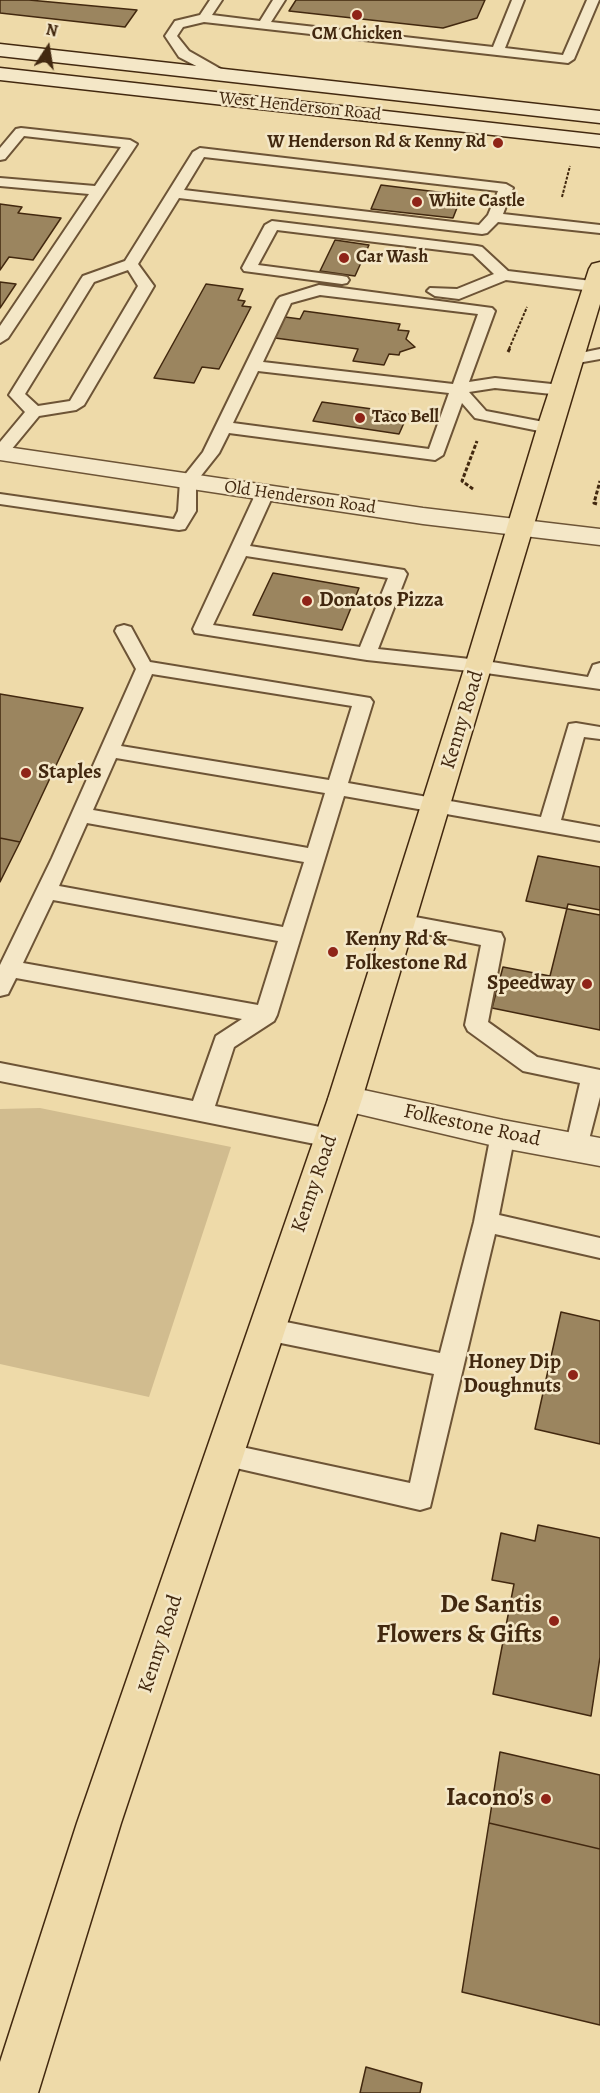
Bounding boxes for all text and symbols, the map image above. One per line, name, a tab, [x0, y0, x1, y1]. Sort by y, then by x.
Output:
marker: CM Chicken	[350, 8, 364, 22]
north arrow	[18, 18, 78, 78]
text: N	[44, 18, 60, 42]
place label: CM Chicken	[312, 24, 402, 46]
street label: West Henderson Road	[218, 88, 382, 126]
place label: W Henderson Rd & Kenny Rd	[267, 132, 486, 154]
marker: W Henderson Rd & Kenny Rd	[491, 136, 505, 150]
place label: White Castle	[429, 191, 525, 213]
marker: White Castle	[410, 195, 424, 209]
place label: Car Wash	[356, 247, 428, 269]
marker: Car Wash	[337, 251, 351, 265]
place label: Taco Bell	[372, 407, 439, 429]
marker: Taco Bell	[353, 411, 367, 425]
street label: Old Henderson Road	[223, 477, 377, 519]
place label: Donatos Pizza	[319, 588, 444, 614]
marker: Donatos Pizza	[300, 594, 314, 608]
street label: Kenny Road	[436, 668, 490, 772]
place label: Staples	[38, 760, 102, 786]
marker: Staples	[19, 766, 33, 780]
place label: Kenny Rd & Folkestone Rd	[345, 927, 467, 977]
marker: Kenny Rd & Folkestone Rd	[326, 945, 340, 959]
place label: Speedway	[487, 971, 575, 997]
marker: Speedway	[580, 977, 594, 991]
street label: Folkestone Road	[401, 1099, 543, 1153]
street label: Kenny Road	[287, 1132, 343, 1236]
place label: Honey Dip Doughnuts	[463, 1350, 561, 1400]
marker: Honey Dip Doughnuts	[566, 1368, 580, 1382]
place label: De Santis Flowers & Gifts	[376, 1590, 542, 1652]
street label: Kenny Road	[133, 1592, 189, 1696]
marker: De Santis Flowers & Gifts	[547, 1614, 561, 1628]
place label: Iacono's	[446, 1783, 534, 1815]
marker: Iacono's	[539, 1792, 553, 1806]

